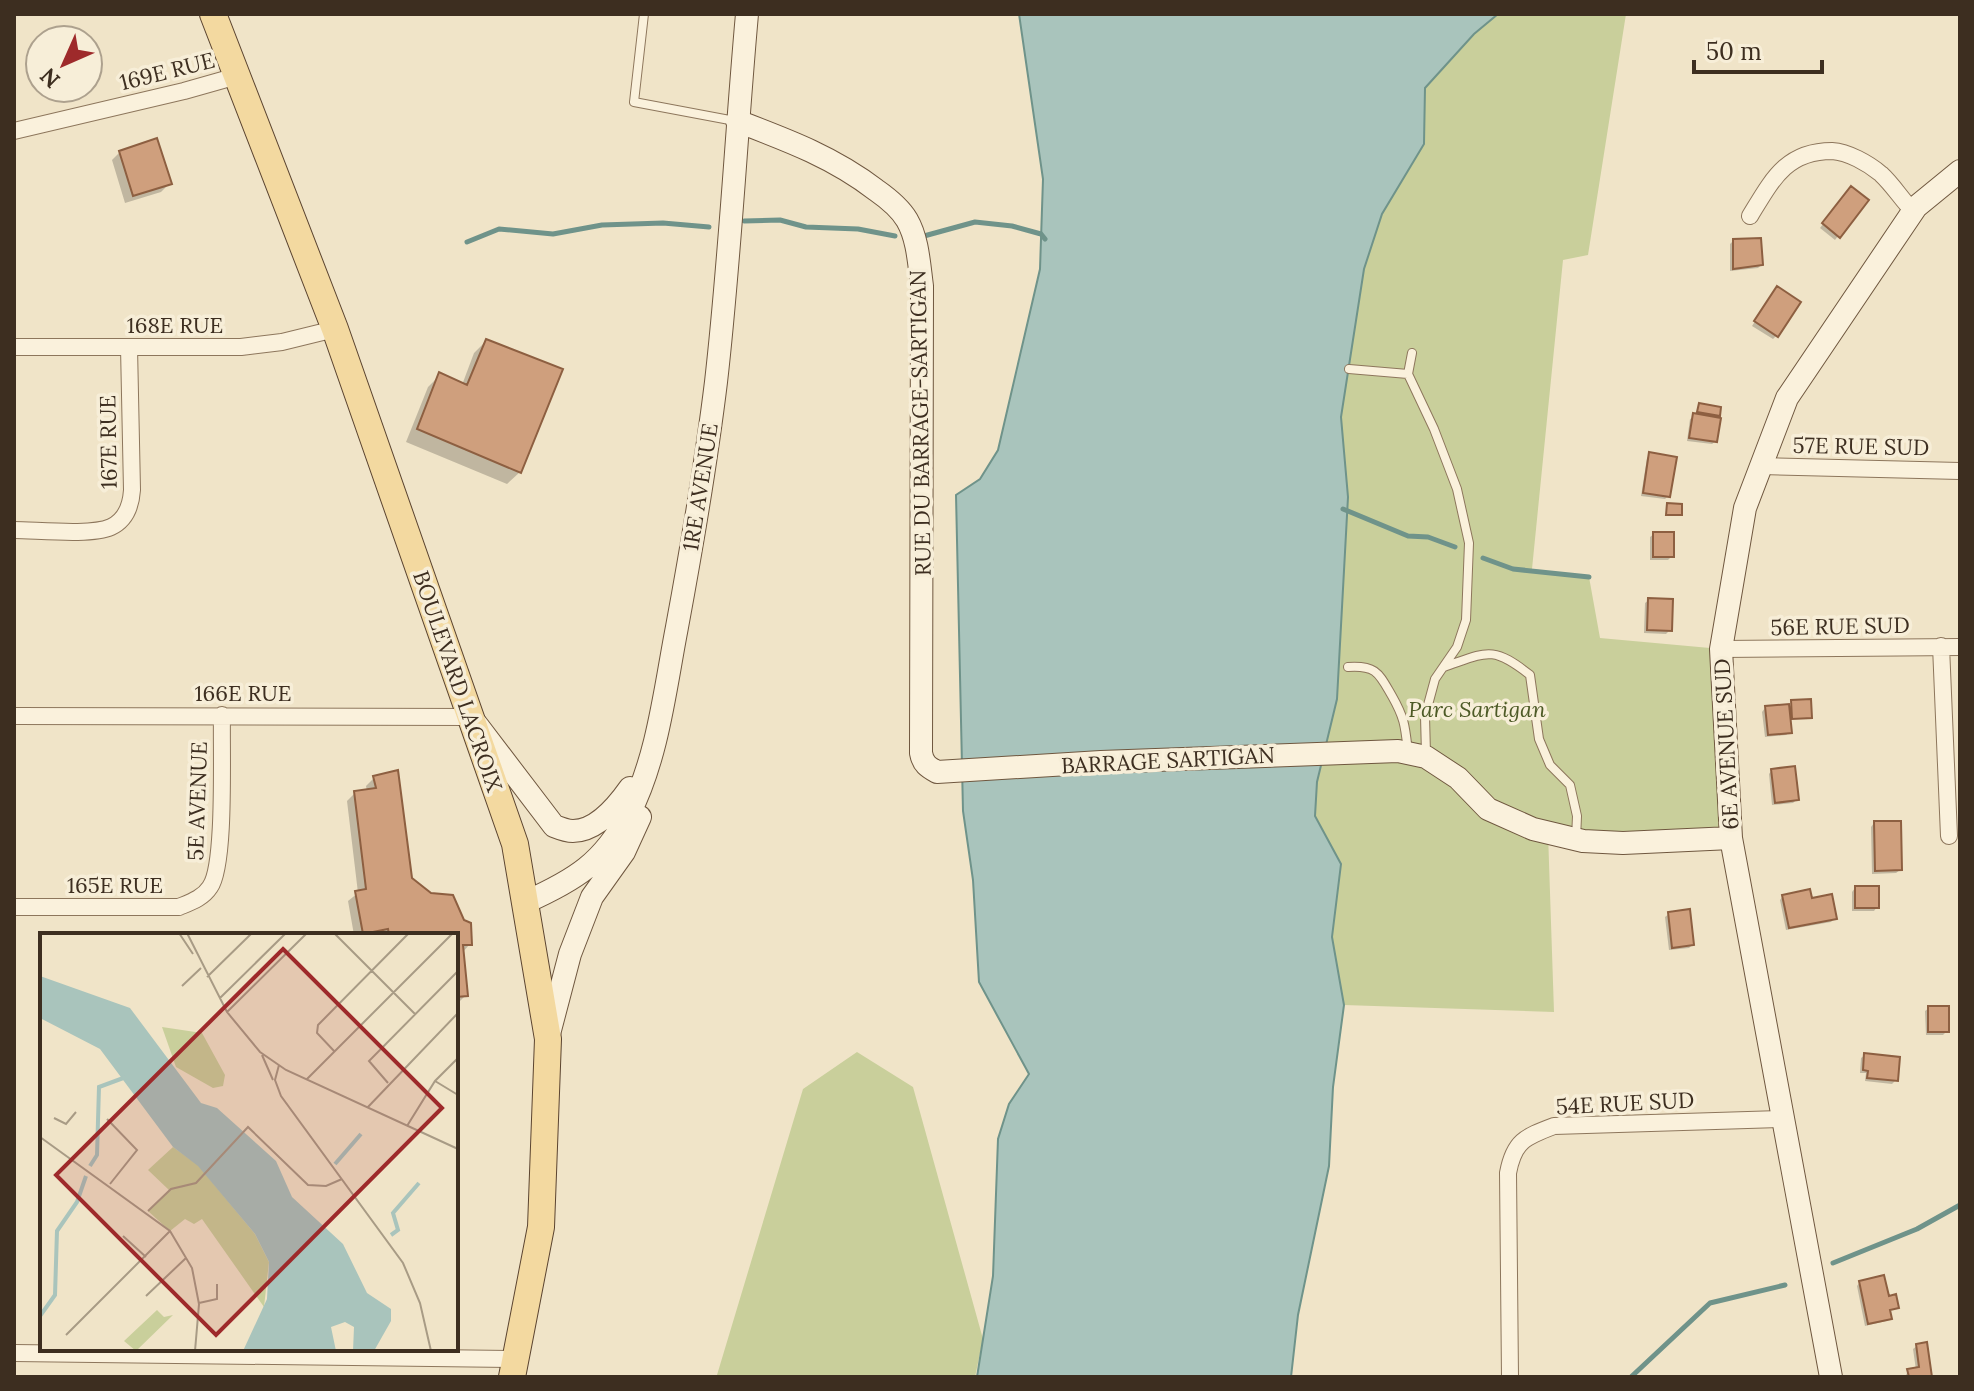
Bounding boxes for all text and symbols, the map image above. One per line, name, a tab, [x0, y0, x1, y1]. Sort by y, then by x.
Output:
north arrow	[24, 24, 104, 104]
scale bar	[1694, 24, 1822, 74]
text: 50 m	[1706, 36, 1762, 67]
street label: 169E RUE	[117, 46, 217, 96]
text: N	[34, 62, 66, 94]
street label: RUE DU BARRAGE-SARTIGAN	[903, 270, 937, 576]
street label: 168E RUE	[127, 311, 223, 339]
street label: 167E RUE	[93, 395, 123, 489]
street label: 1RE AVENUE	[676, 421, 724, 553]
street label: 57E RUE SUD	[1792, 431, 1930, 461]
street label: BOULEVARD LACROIX	[407, 567, 509, 796]
street label: 56E RUE SUD	[1770, 611, 1910, 641]
street label: 6E AVENUE SUD	[1708, 658, 1744, 830]
street label: 166E RUE	[195, 679, 291, 707]
park label: Parc Sartigan	[1408, 695, 1546, 723]
street label: BARRAGE SARTIGAN	[1060, 740, 1276, 780]
street label: 5E AVENUE	[181, 741, 213, 861]
street label: 165E RUE	[67, 871, 163, 899]
inset map	[40, 933, 458, 1351]
street label: 54E RUE SUD	[1555, 1085, 1695, 1121]

